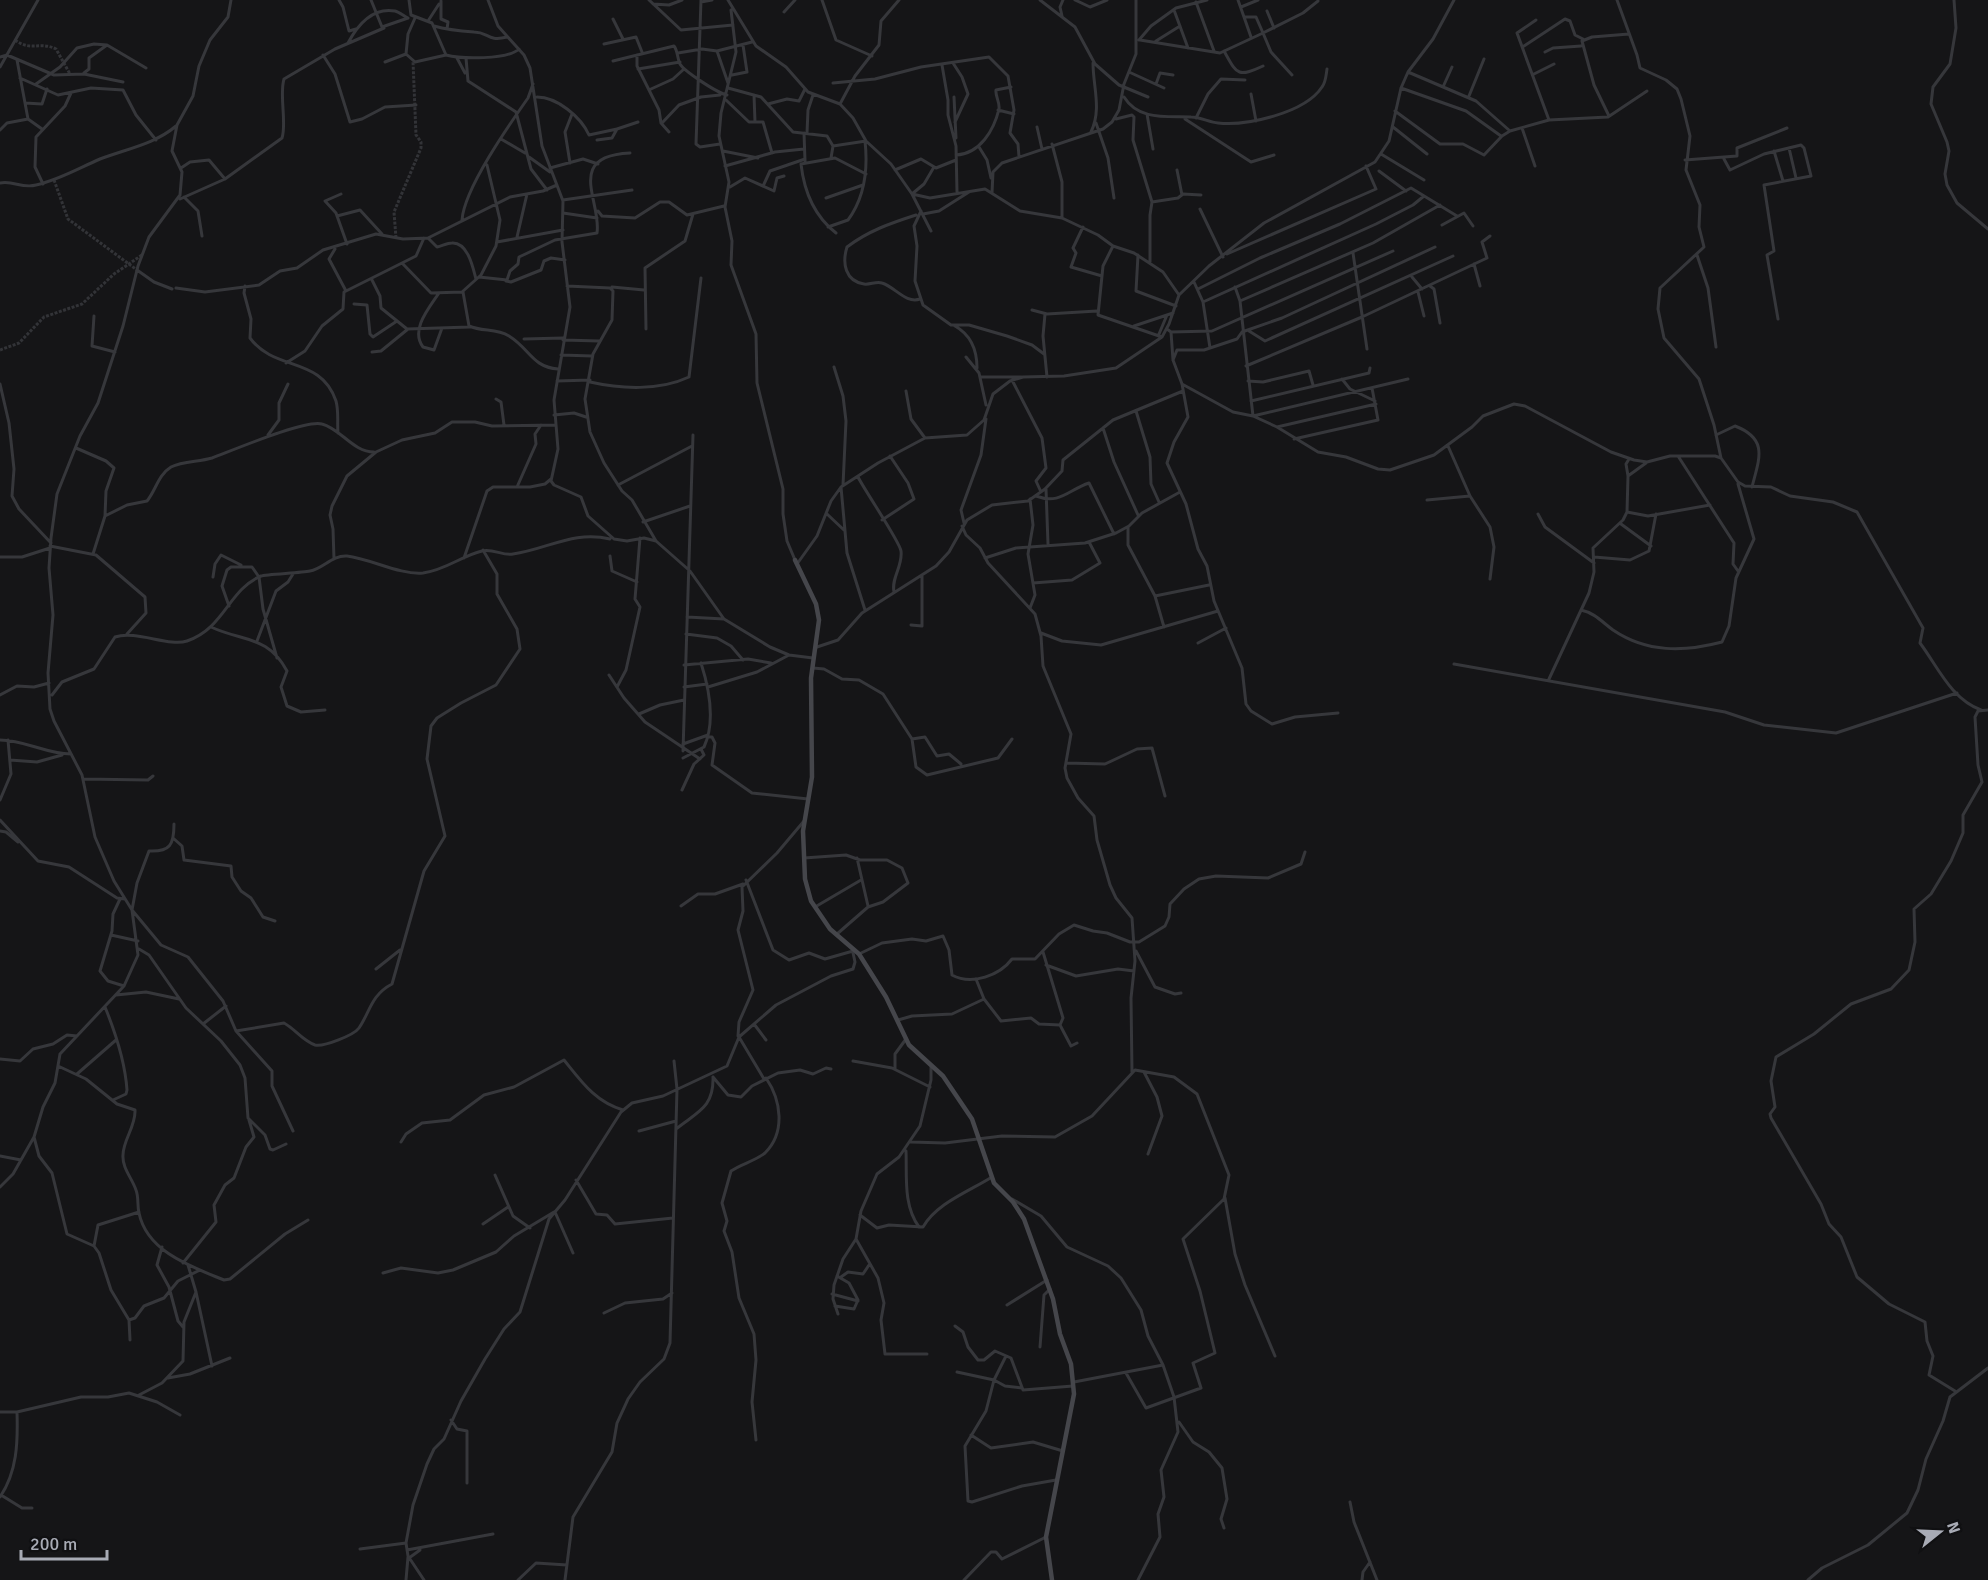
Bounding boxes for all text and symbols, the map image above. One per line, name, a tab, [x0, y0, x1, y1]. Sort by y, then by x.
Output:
north arrow	[1910, 1502, 1970, 1562]
text: N	[1942, 1519, 1965, 1536]
scale bar	[21, 1523, 106, 1561]
text: 200 m	[30, 1533, 77, 1555]

